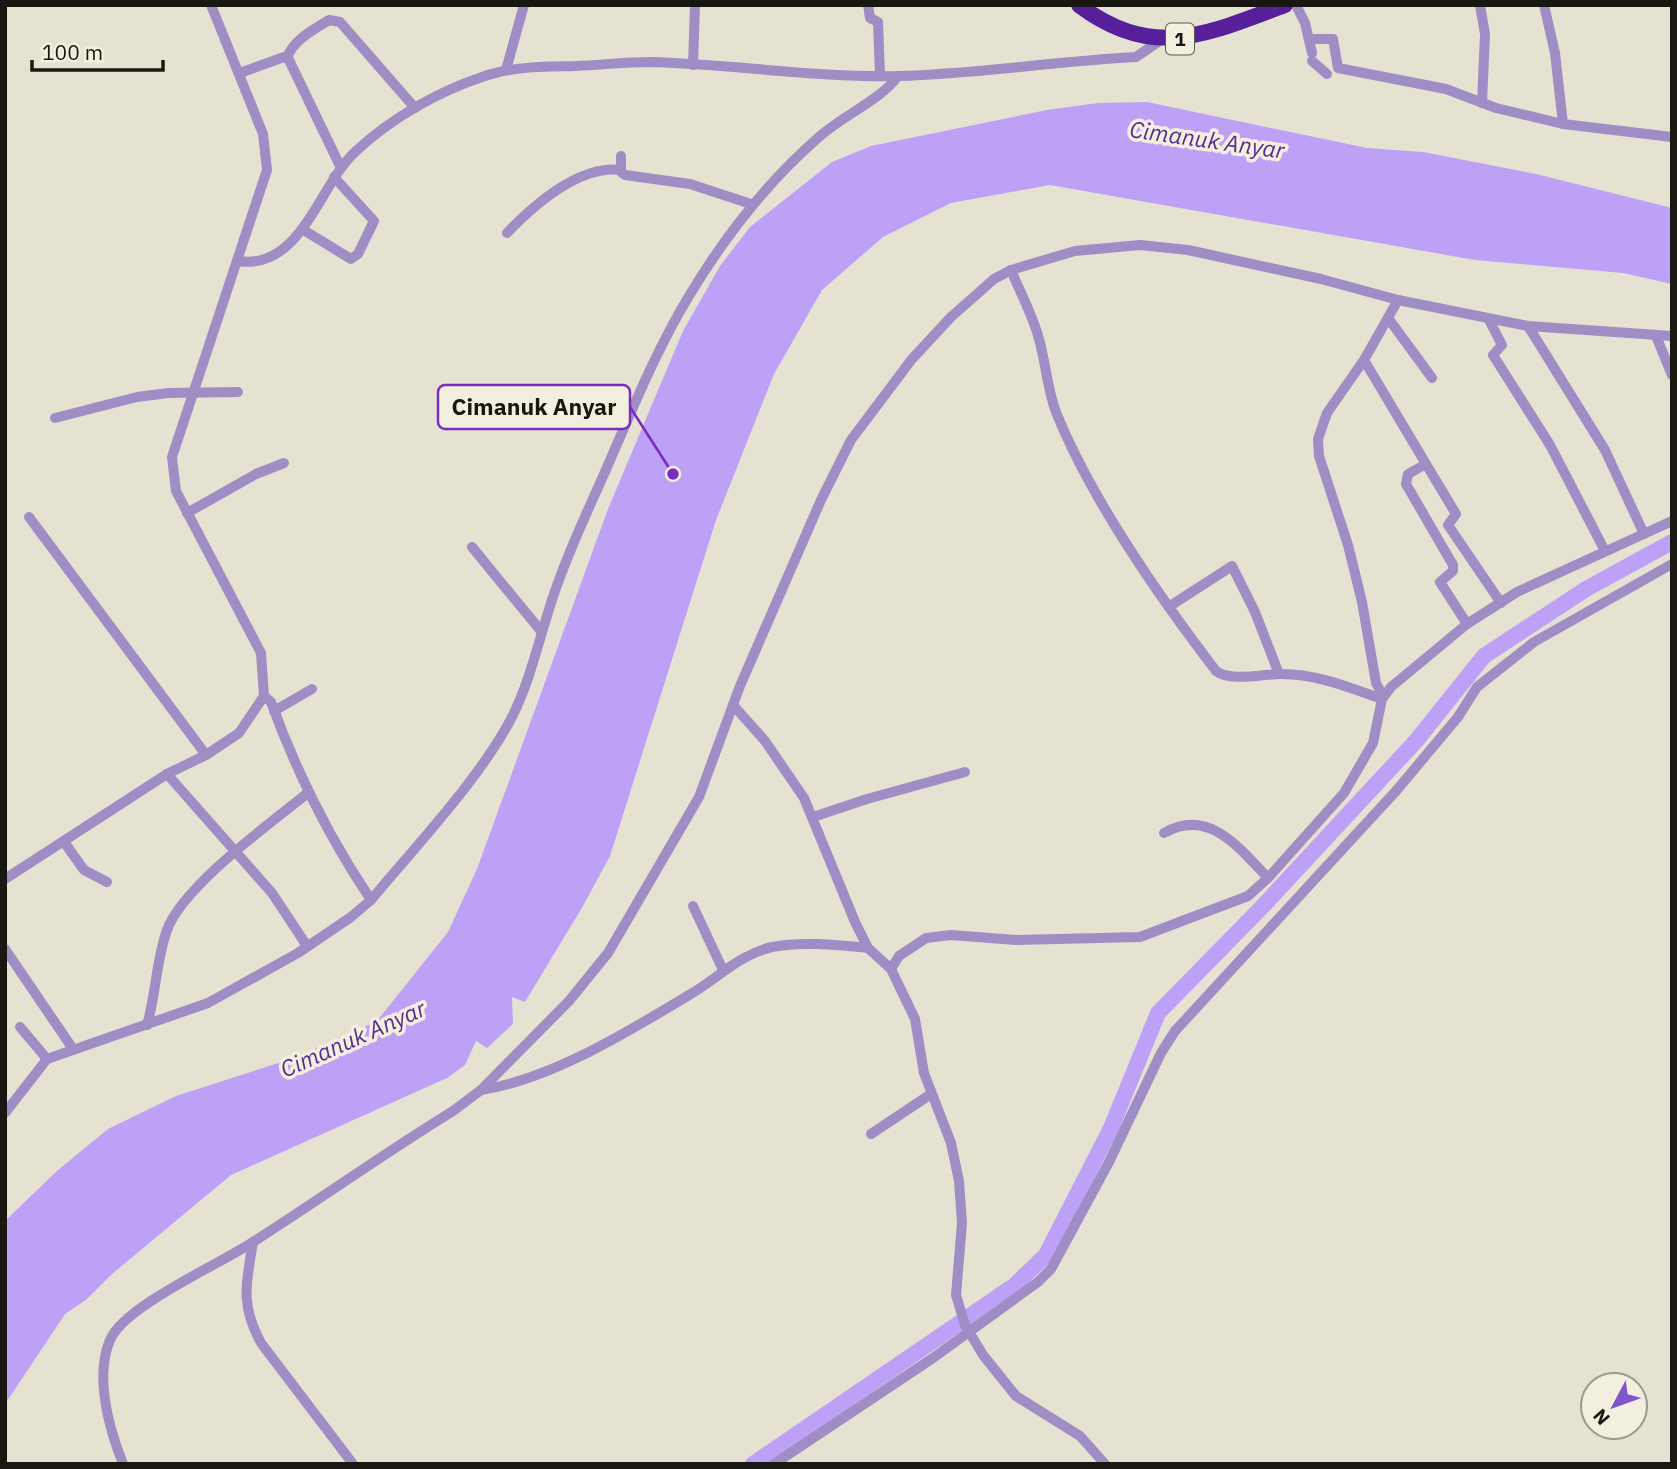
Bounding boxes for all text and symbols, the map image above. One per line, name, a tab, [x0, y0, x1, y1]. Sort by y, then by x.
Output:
road number: 1	[1166, 23, 1194, 54]
scale bar	[32, 28, 163, 72]
text: 100 m	[42, 38, 103, 66]
water label: Cimanuk Anyar	[1128, 113, 1287, 165]
callout: Cimanuk Anyar	[438, 385, 630, 429]
text: Cimanuk Anyar	[452, 391, 616, 421]
water label: Cimanuk Anyar	[275, 992, 431, 1084]
north arrow	[1579, 1371, 1649, 1441]
text: N	[1588, 1404, 1615, 1430]

